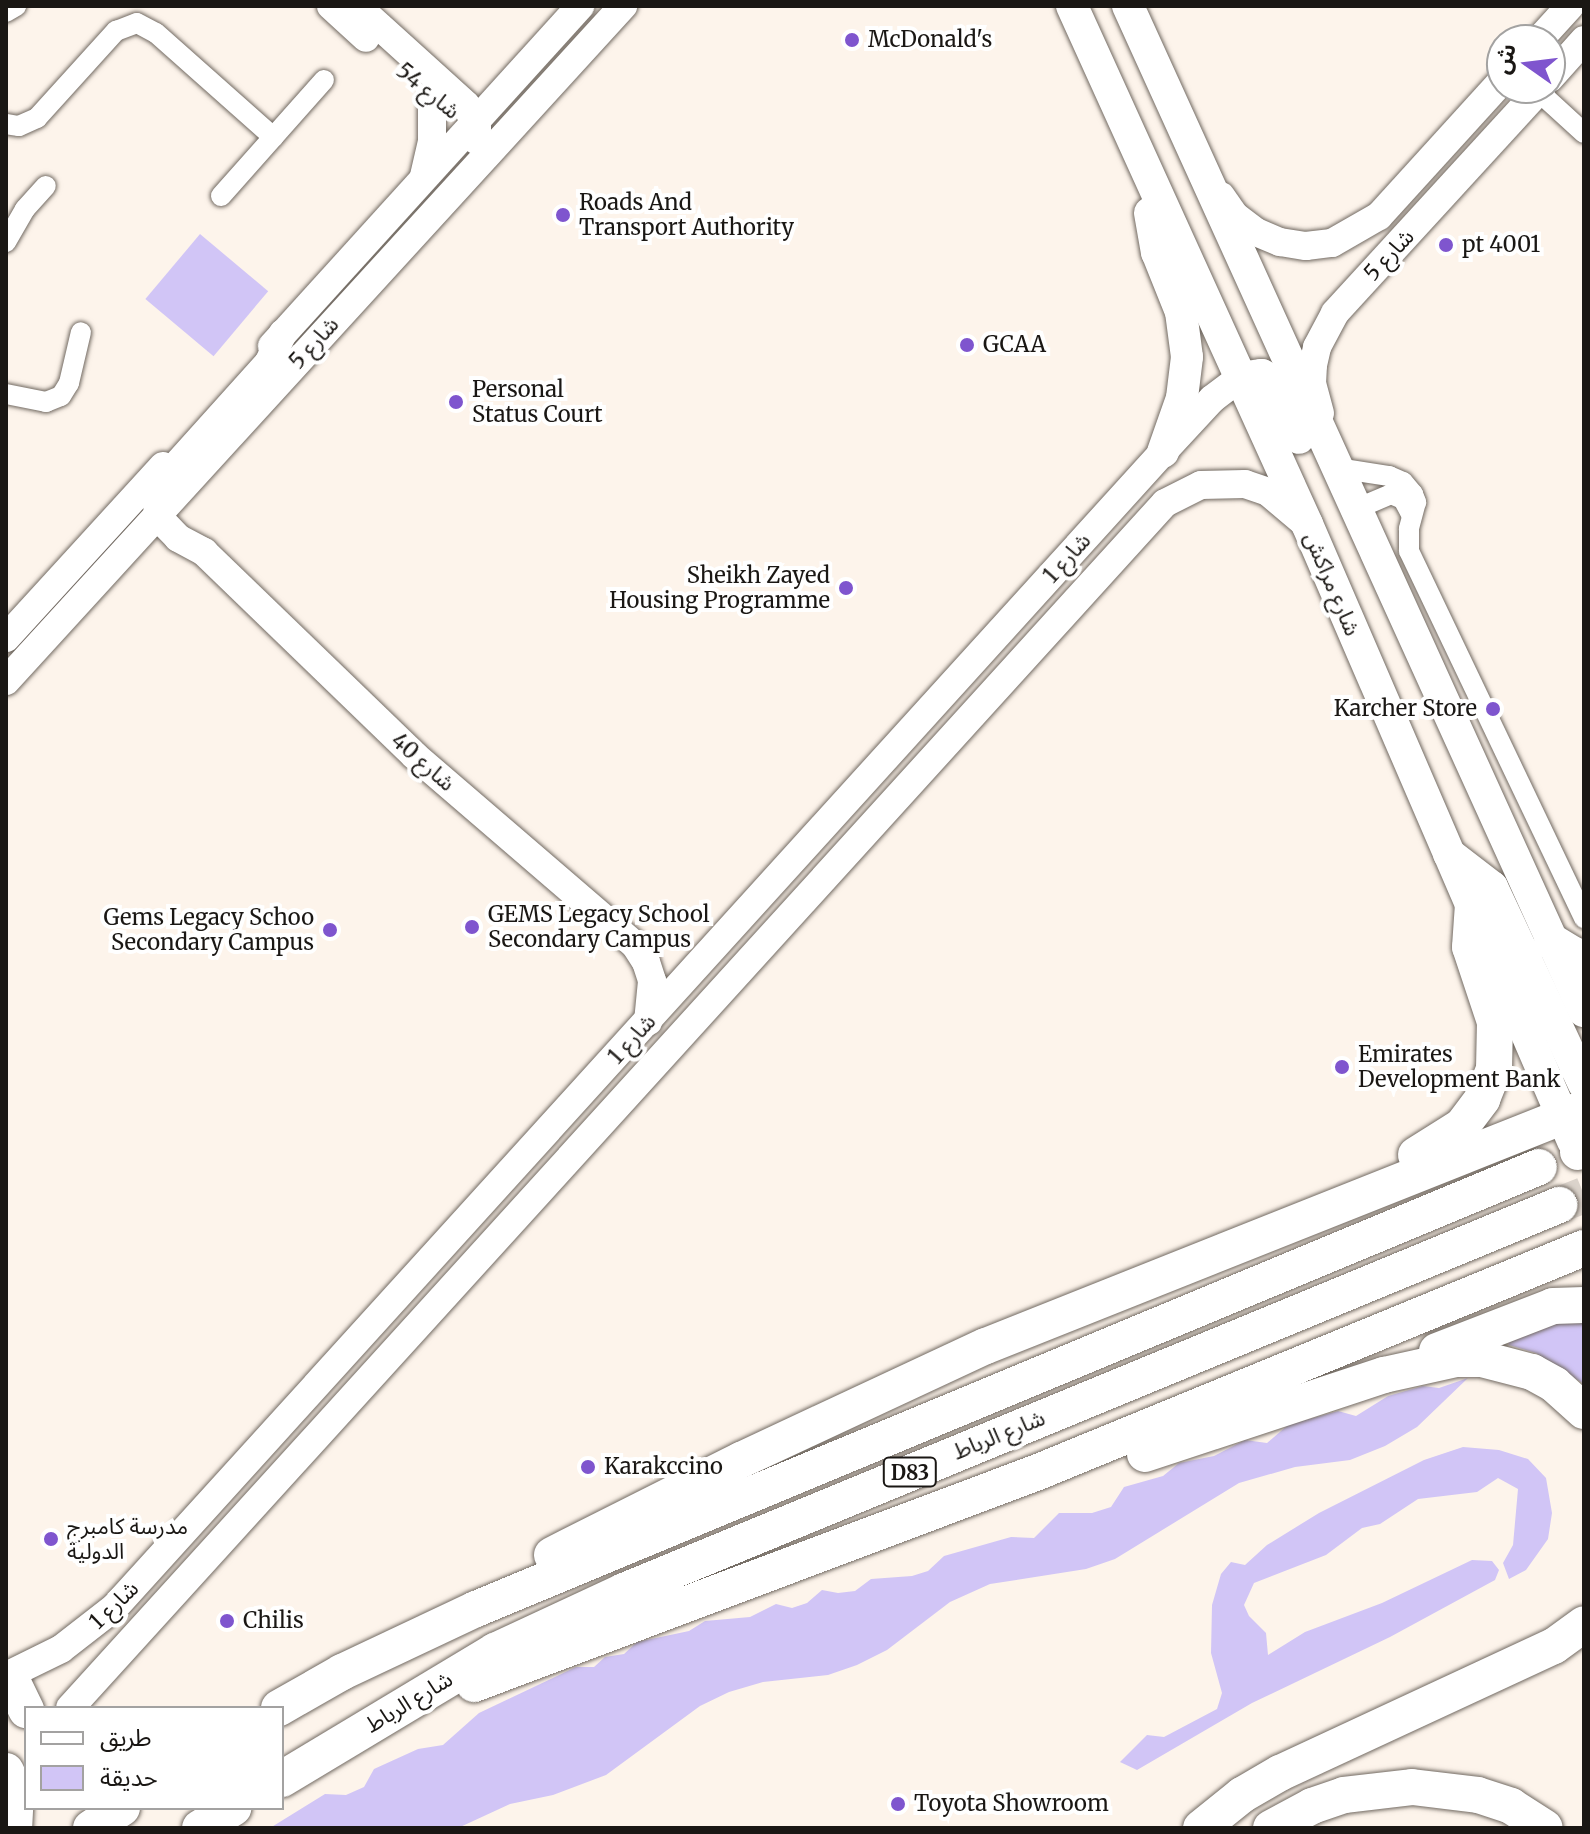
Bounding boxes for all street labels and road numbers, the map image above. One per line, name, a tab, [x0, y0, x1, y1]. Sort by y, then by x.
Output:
street label: شارع 54	[391, 57, 465, 125]
street label: شارع 5	[1359, 224, 1419, 286]
street label: شارع 5	[284, 312, 344, 374]
street label: شارع 1	[1038, 528, 1096, 588]
street label: شارع مراكش	[1298, 528, 1366, 640]
street label: شارع 40	[386, 727, 460, 797]
street label: شارع 1	[603, 1009, 661, 1069]
street label: شارع الرباط	[949, 1405, 1049, 1465]
road number: D83	[882, 1456, 938, 1488]
street label: شارع 1	[84, 1575, 144, 1635]
street label: شارع الرباط	[361, 1666, 457, 1738]

